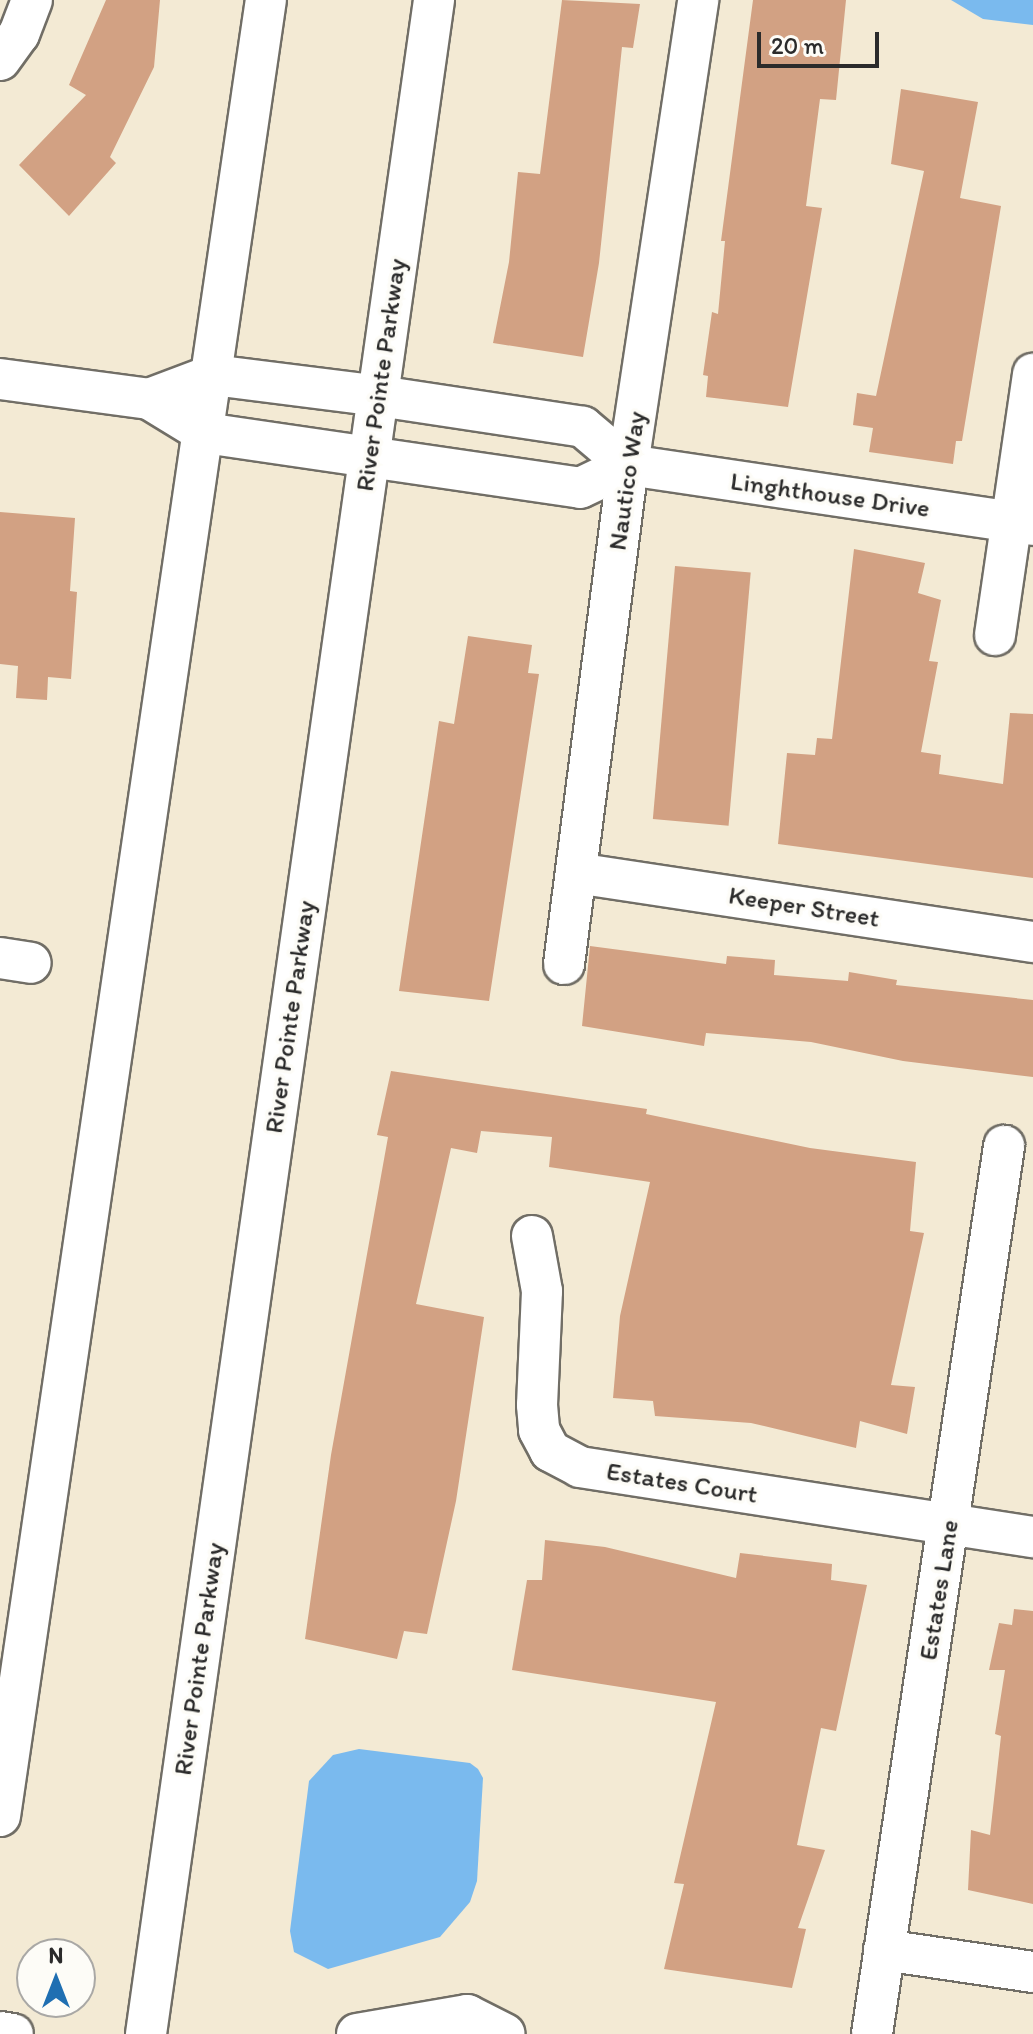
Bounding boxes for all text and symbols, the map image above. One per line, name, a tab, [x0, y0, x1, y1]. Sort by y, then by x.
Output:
scale bar	[761, 16, 883, 66]
text: 20 m	[771, 31, 824, 60]
street label: River Pointe Parkway	[349, 257, 413, 493]
street label: Nautico Way	[602, 410, 652, 552]
street label: Linghthouse Drive	[728, 466, 932, 524]
street label: Keeper Street	[727, 880, 881, 934]
street label: River Pointe Parkway	[258, 899, 322, 1135]
street label: Estates Court	[604, 1456, 760, 1510]
street label: Estates Lane	[912, 1517, 966, 1663]
street label: River Pointe Parkway	[167, 1541, 231, 1777]
north arrow	[16, 1938, 96, 2018]
text: N	[49, 1942, 63, 1969]

